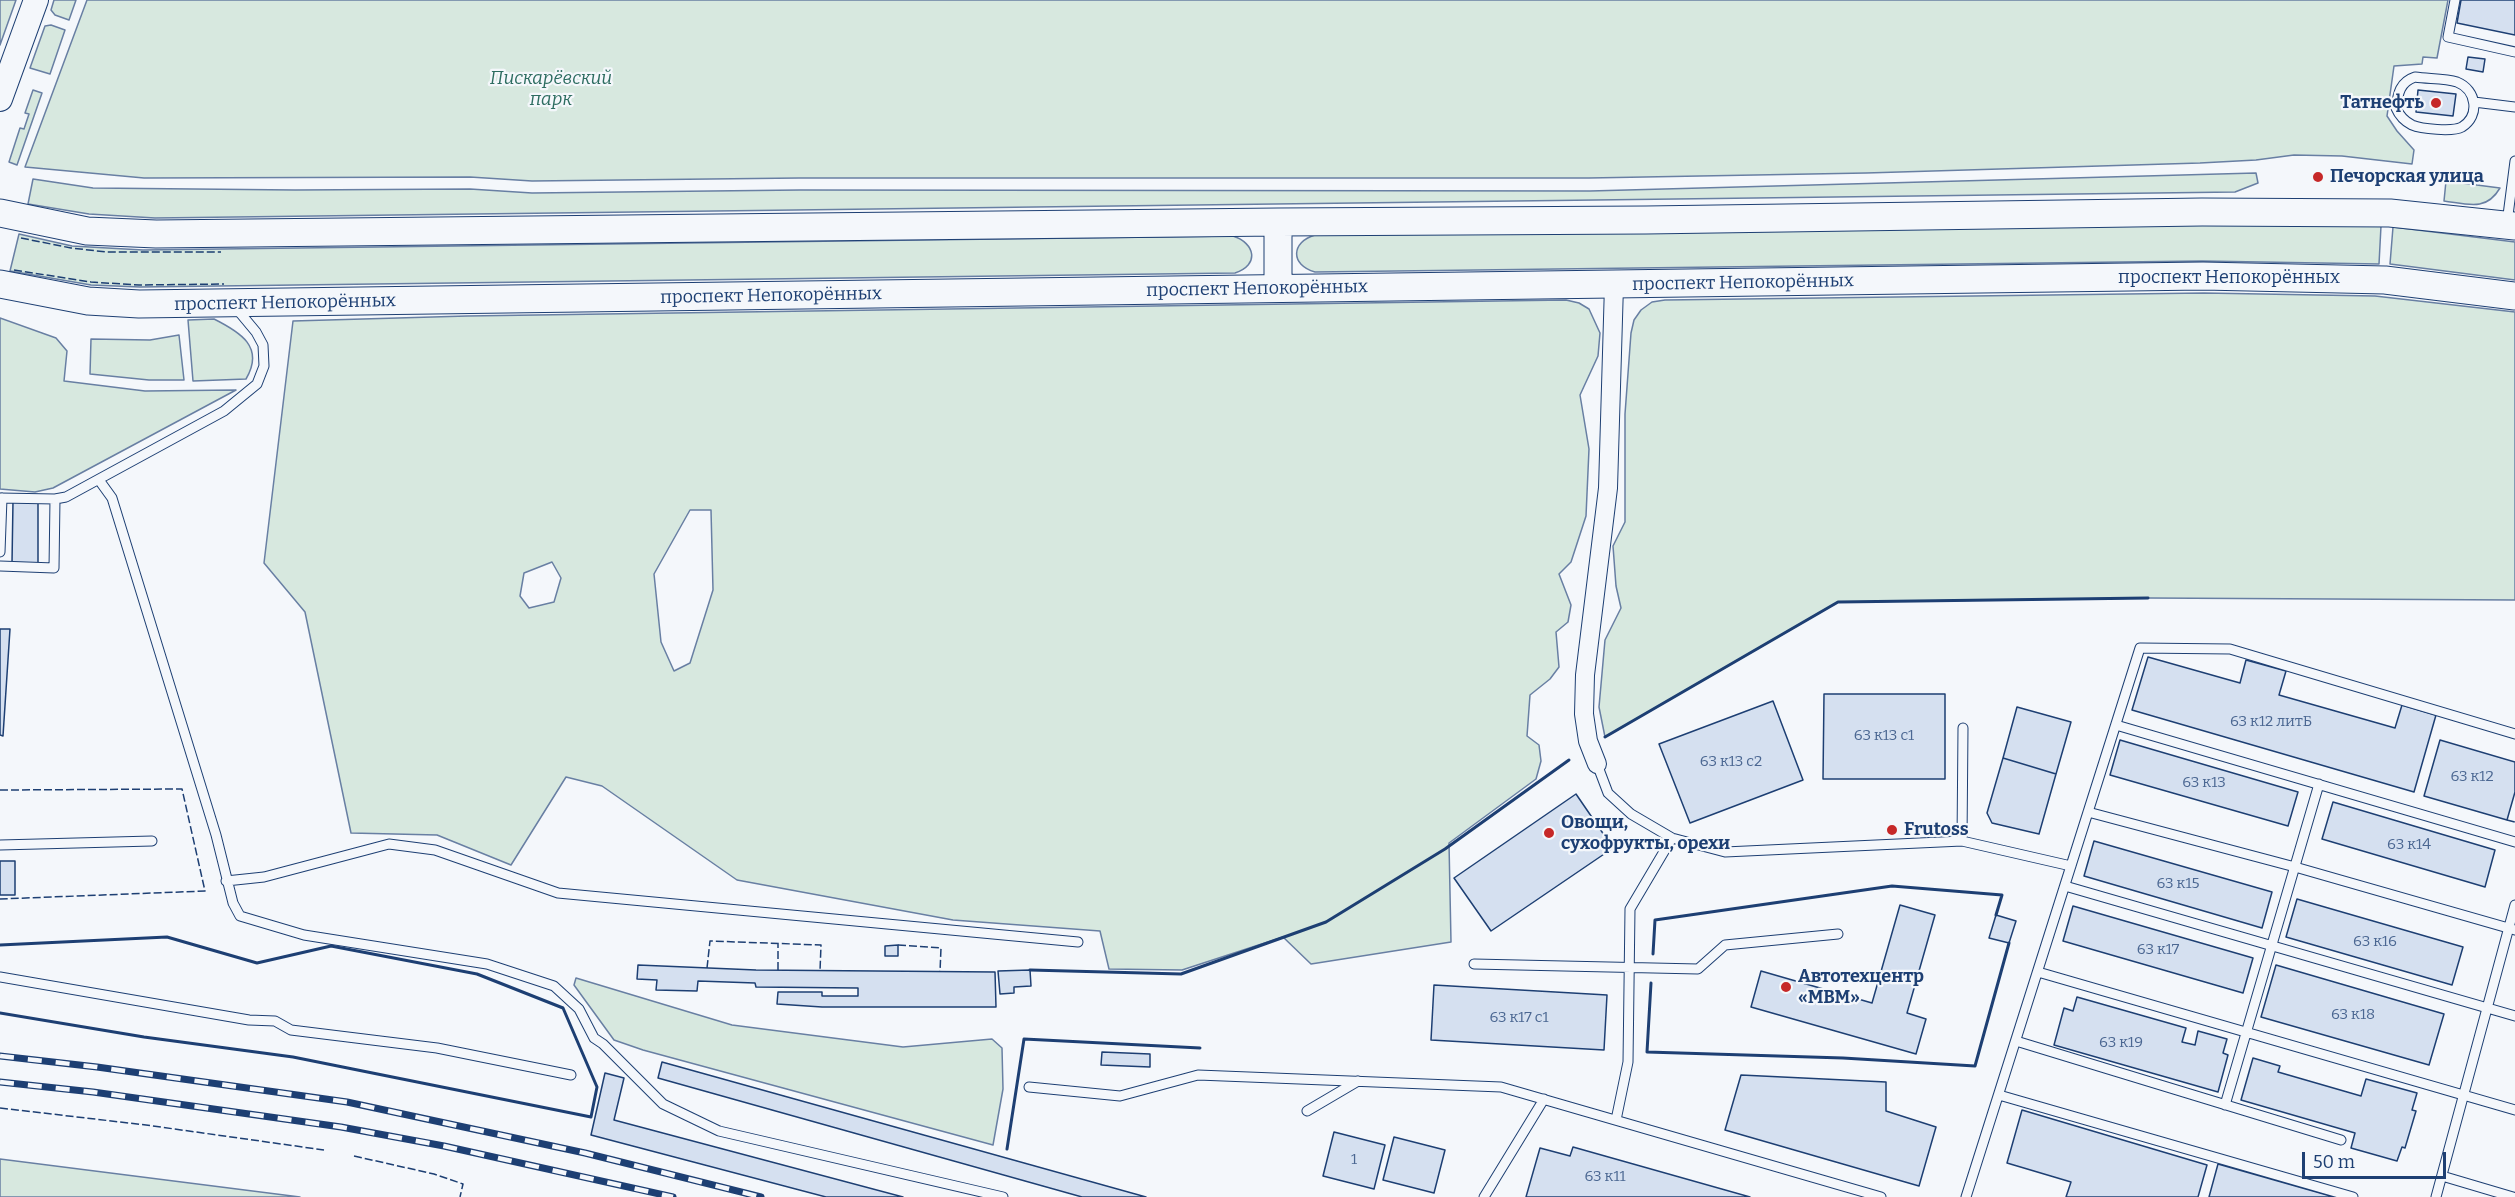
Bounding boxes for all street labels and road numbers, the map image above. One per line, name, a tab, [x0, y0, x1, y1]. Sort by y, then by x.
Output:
street label: проспект Непокорённых	[2118, 267, 2340, 289]
street label: проспект Непокорённых	[1632, 270, 1854, 296]
street label: проспект Непокорённых	[1146, 276, 1368, 302]
street label: проспект Непокорённых	[660, 283, 882, 309]
street label: проспект Непокорённых	[174, 290, 396, 316]

